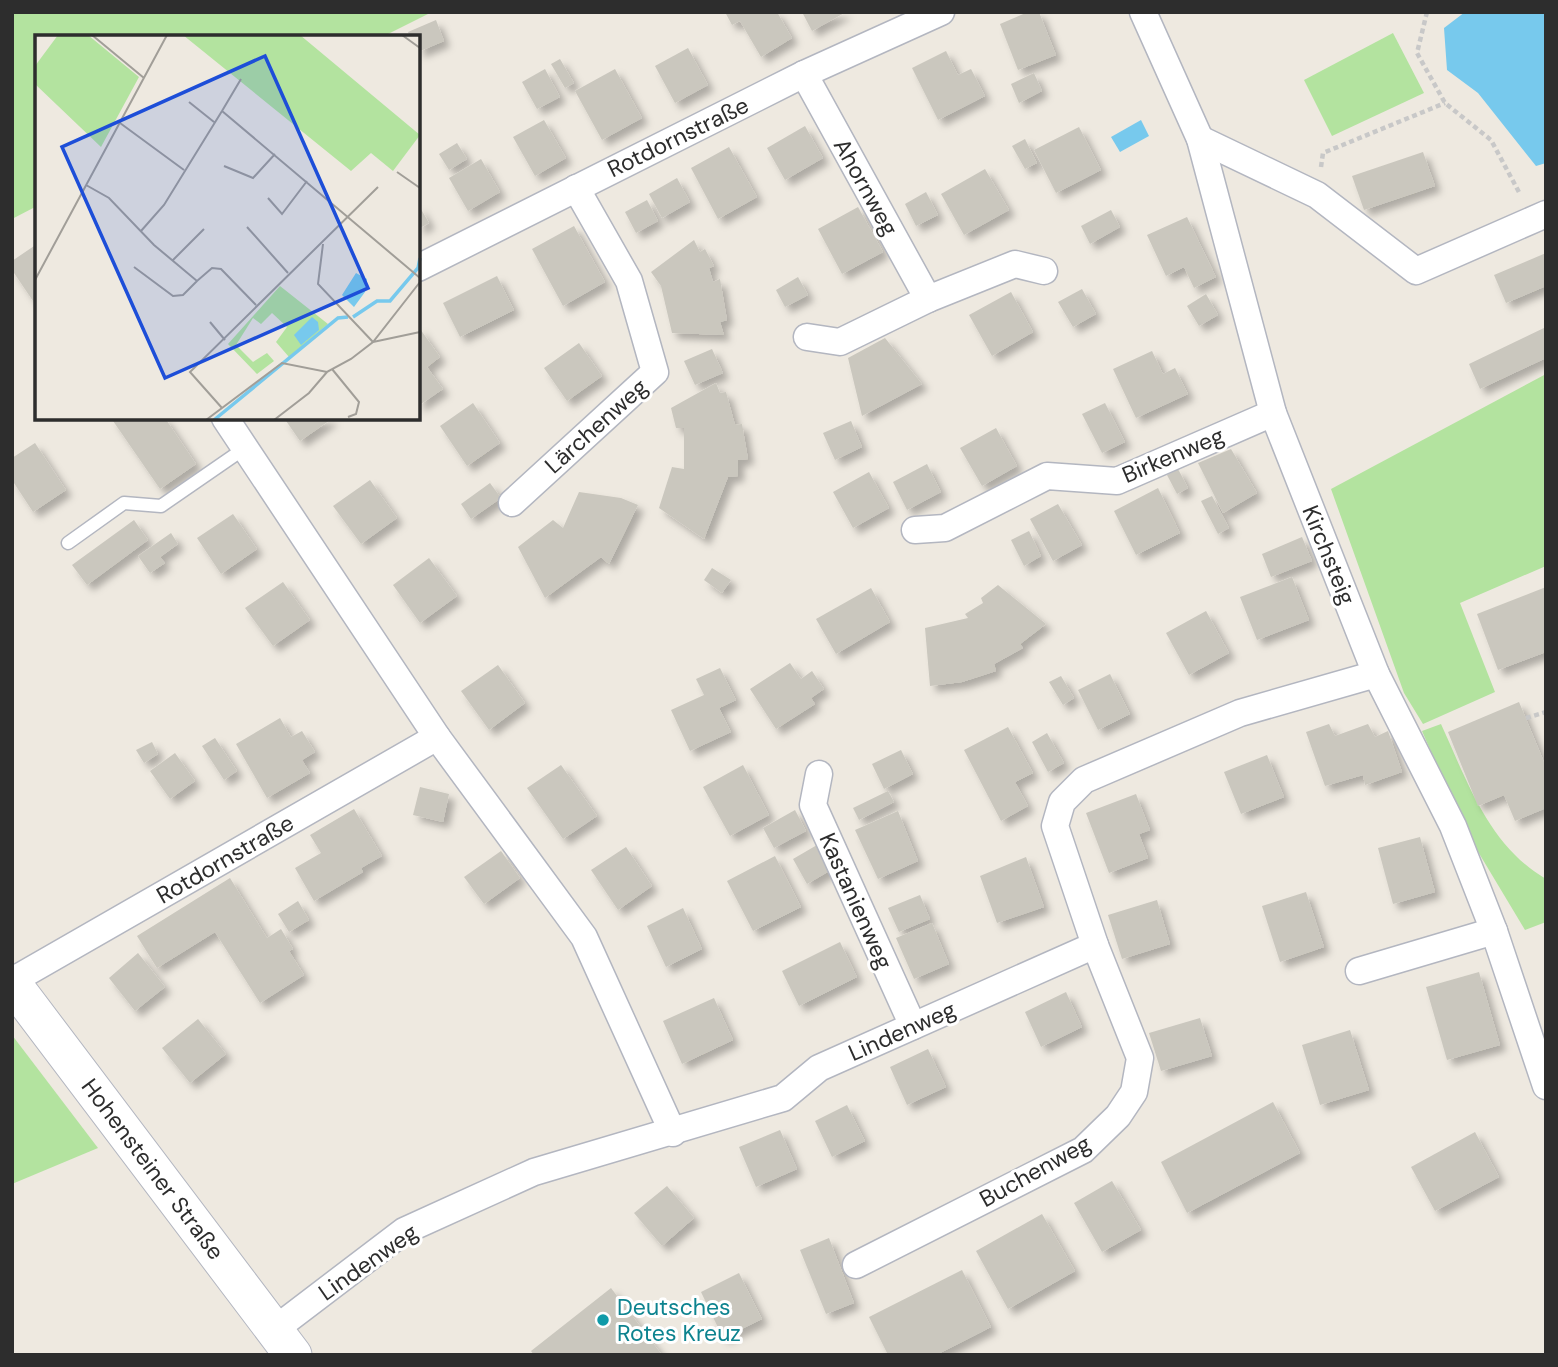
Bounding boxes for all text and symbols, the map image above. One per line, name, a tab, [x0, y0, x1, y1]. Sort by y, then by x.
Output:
inset map	[35, 35, 420, 420]
street label: Rotdornstraße	[602, 90, 754, 184]
street label: Ahornweg	[827, 133, 905, 241]
street label: Lärchenweg	[538, 372, 654, 480]
street label: Birkenweg	[1117, 420, 1229, 490]
street label: Kirchsteig	[1296, 501, 1363, 609]
street label: Rotdornstraße	[151, 808, 299, 910]
street label: Kastanienweg	[813, 828, 899, 974]
street label: Lindenweg	[844, 994, 961, 1068]
street label: Hohensteiner Straße	[75, 1072, 231, 1266]
street label: Buchenweg	[974, 1128, 1096, 1214]
street label: Lindenweg	[313, 1217, 424, 1307]
place label: Deutsches Rotes Kreuz	[617, 1292, 741, 1348]
marker: Deutsches Rotes Kreuz	[595, 1312, 611, 1328]

